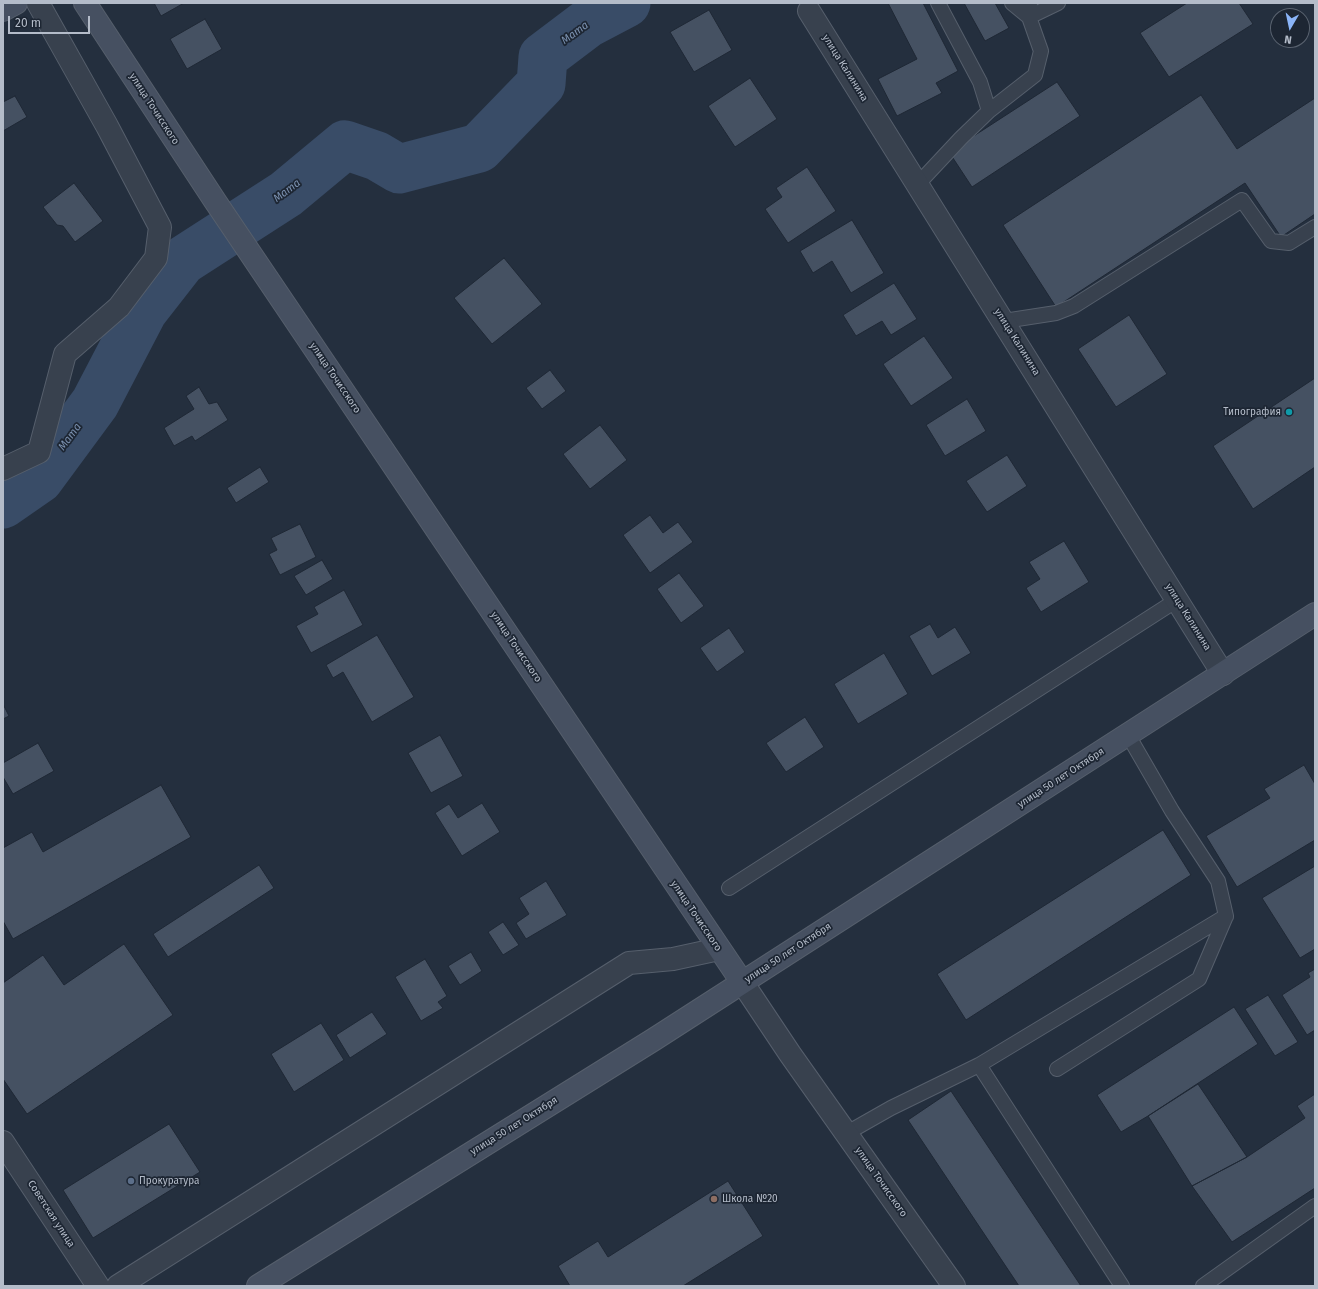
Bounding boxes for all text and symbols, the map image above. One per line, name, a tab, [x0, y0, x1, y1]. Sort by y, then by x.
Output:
scale bar	[10, 8, 92, 34]
north arrow	[1270, 8, 1310, 48]
text: 20 m	[15, 16, 41, 30]
water label: Мата	[559, 19, 591, 47]
street label: улица Калинина	[820, 32, 870, 104]
text: N	[1284, 32, 1293, 46]
street label: улица Точисского	[126, 71, 182, 147]
water label: Мата	[271, 177, 303, 205]
street label: улица Калинина	[992, 306, 1042, 378]
street label: улица Точисского	[307, 340, 363, 416]
place label: Типография	[1223, 406, 1281, 418]
marker: Типография	[1284, 407, 1294, 417]
water label: Мата	[56, 421, 84, 453]
street label: улица Калинина	[1163, 581, 1213, 653]
street label: улица Точисского	[488, 609, 544, 685]
street label: улица 50 лет Октября	[1015, 745, 1107, 811]
street label: улица Точисского	[668, 878, 724, 954]
street label: улица 50 лет Октября	[742, 920, 834, 986]
street label: улица 50 лет Октября	[468, 1094, 560, 1158]
street label: улица Точисского	[852, 1145, 910, 1219]
place label: Прокуратура	[139, 1175, 199, 1187]
marker: Прокуратура	[126, 1176, 136, 1186]
street label: Советская улица	[25, 1178, 77, 1250]
place label: Школа №20	[722, 1193, 778, 1205]
marker: Школа №20	[709, 1194, 719, 1204]

